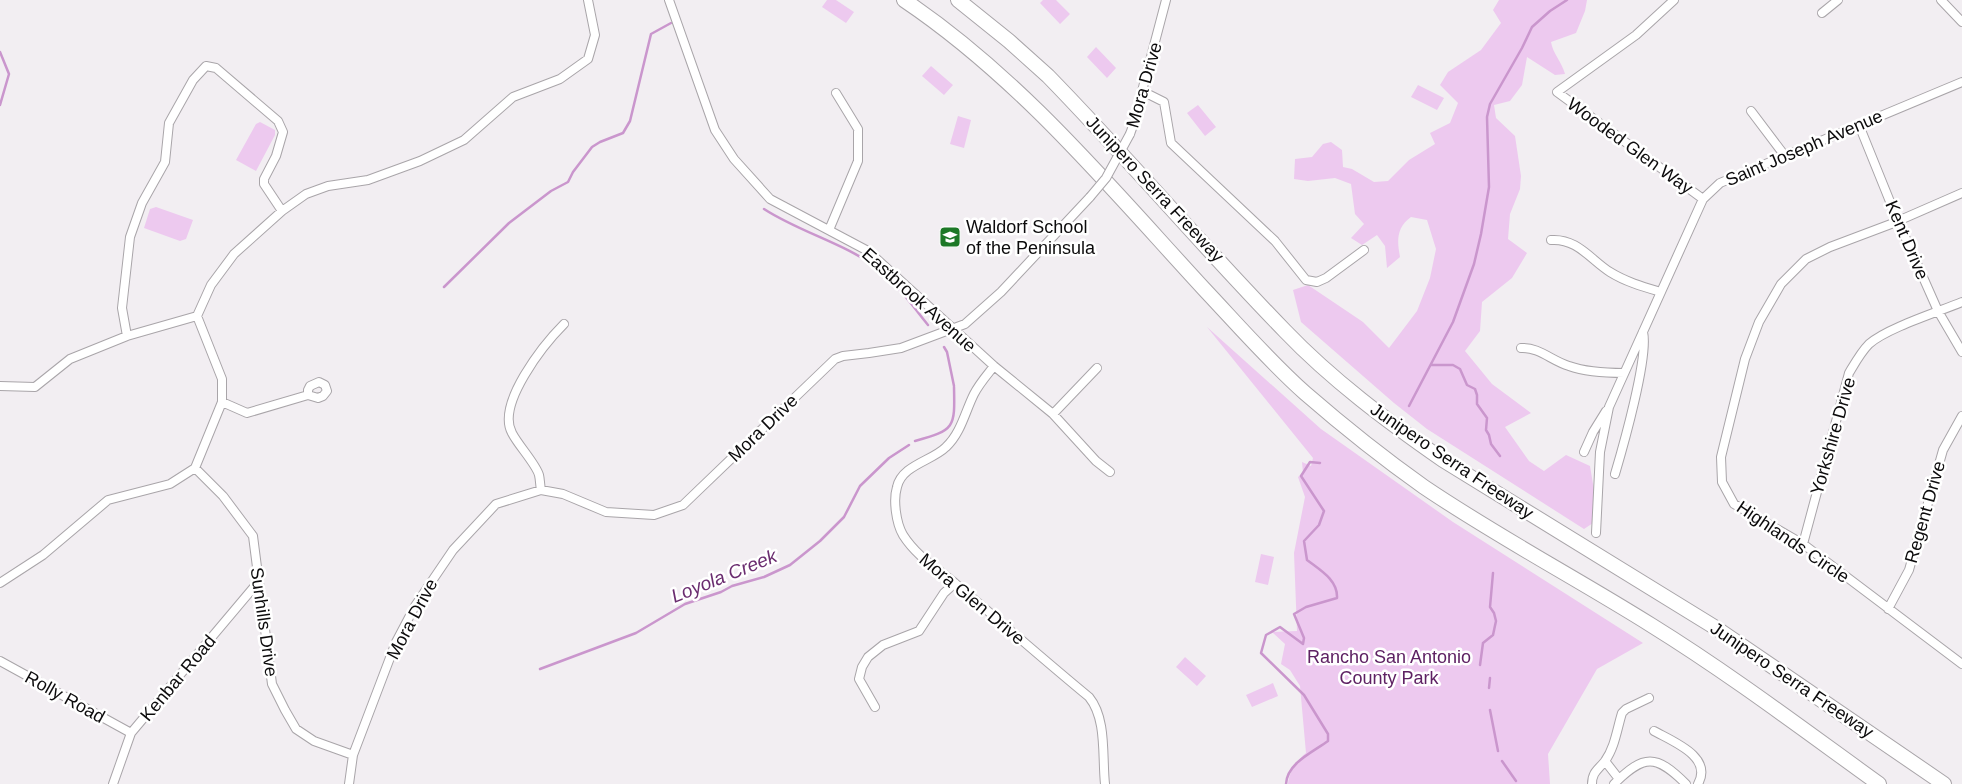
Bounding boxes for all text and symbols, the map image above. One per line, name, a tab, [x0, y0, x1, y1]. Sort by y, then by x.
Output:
street label: Mora Drive	[1122, 40, 1166, 130]
street label: Wooded Glen Way	[1563, 94, 1697, 198]
street label: Saint Joseph Avenue	[1722, 106, 1886, 190]
street label: Junipero Serra Freeway	[1082, 112, 1228, 266]
street label: Kent Drive	[1881, 197, 1933, 283]
place label: Waldorf School of the Peninsula	[966, 217, 1096, 258]
school or university icon: Waldorf School of the Peninsula	[938, 225, 962, 249]
street label: Eastbrook Avenue	[858, 244, 980, 356]
street label: Yorkshire Drive	[1807, 375, 1859, 497]
street label: Mora Drive	[724, 390, 802, 466]
street label: Junipero Serra Freeway	[1367, 399, 1537, 523]
street label: Regent Drive	[1901, 459, 1949, 565]
street label: Highlands Circle	[1733, 497, 1853, 587]
water label: Loyola Creek	[668, 545, 781, 607]
street label: Mora Glen Drive	[915, 549, 1029, 649]
street label: Sunhills Drive	[246, 566, 282, 678]
street label: Mora Drive	[383, 575, 441, 663]
street label: Junipero Serra Freeway	[1707, 618, 1877, 742]
street label: Kenbar Road	[136, 631, 220, 725]
park label: Rancho San Antonio County Park	[1307, 647, 1471, 688]
street label: Rolly Road	[22, 667, 108, 727]

